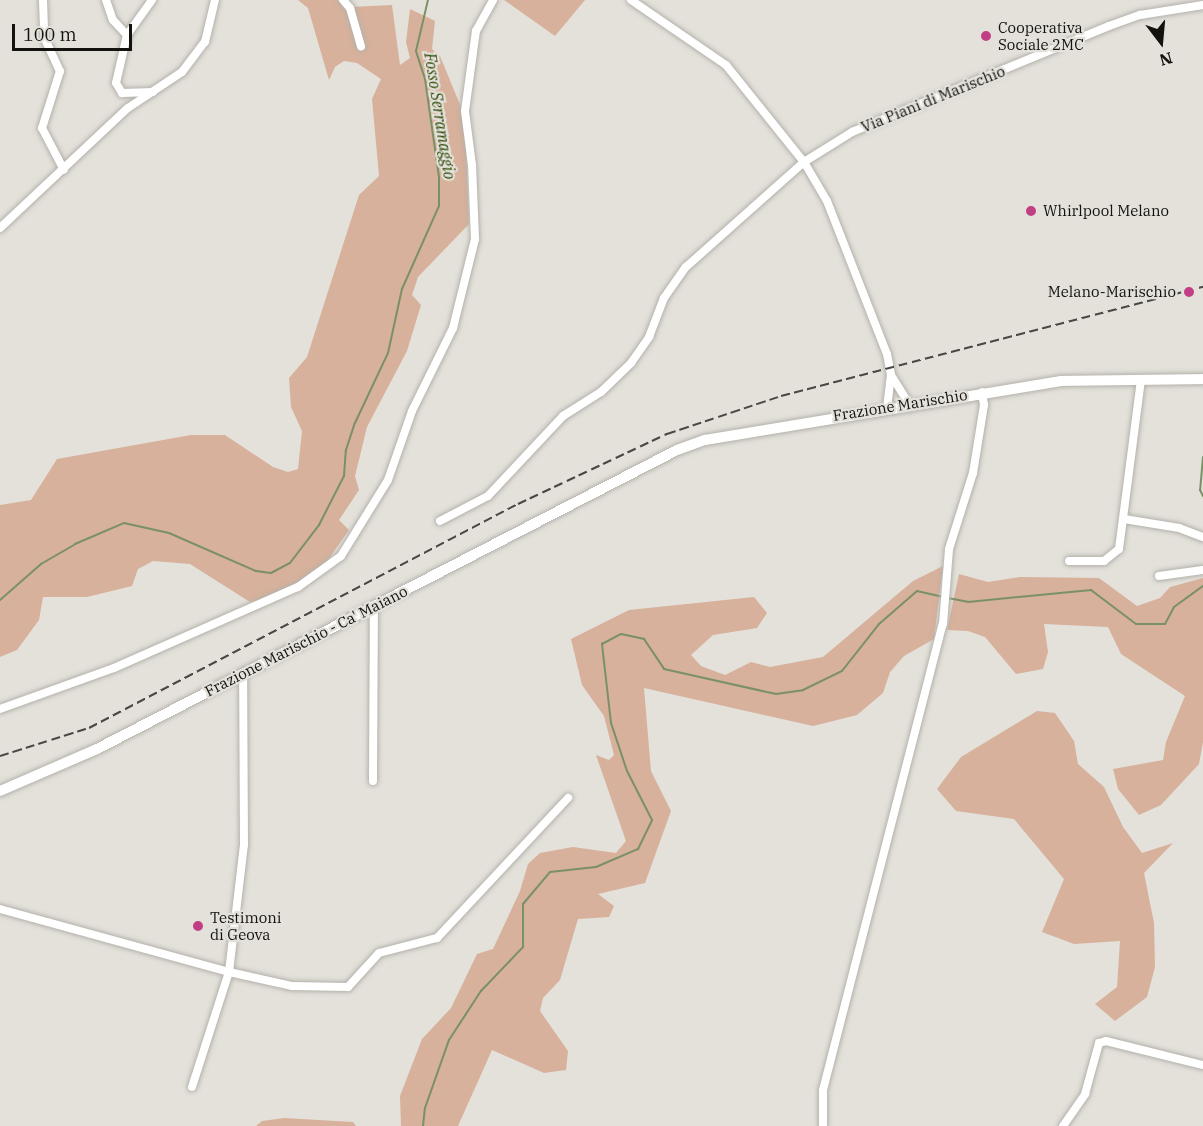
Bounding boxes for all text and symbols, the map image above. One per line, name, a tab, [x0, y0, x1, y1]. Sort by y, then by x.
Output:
scale bar	[15, 12, 135, 50]
north arrow	[1131, 12, 1191, 72]
place label: Cooperativa Sociale 2MC	[998, 18, 1084, 53]
text: 100 m	[23, 23, 77, 46]
marker: Cooperativa Sociale 2MC	[979, 29, 993, 43]
text: N	[1157, 48, 1175, 71]
water label: Fosso Serramaggio	[421, 51, 459, 181]
street label: Via Piani di Marischio	[858, 62, 1008, 136]
place label: Whirlpool Melano	[1043, 202, 1169, 220]
marker: Whirlpool Melano	[1024, 204, 1038, 218]
place label: Melano-Marischio	[1048, 283, 1176, 301]
marker: Melano-Marischio	[1180, 283, 1198, 301]
street label: Frazione Marischio	[831, 385, 969, 425]
street label: Frazione Marischio - Ca' Maiano	[202, 582, 410, 700]
place label: Testimoni di Geova	[210, 908, 281, 943]
marker: Testimoni di Geova	[191, 919, 205, 933]

